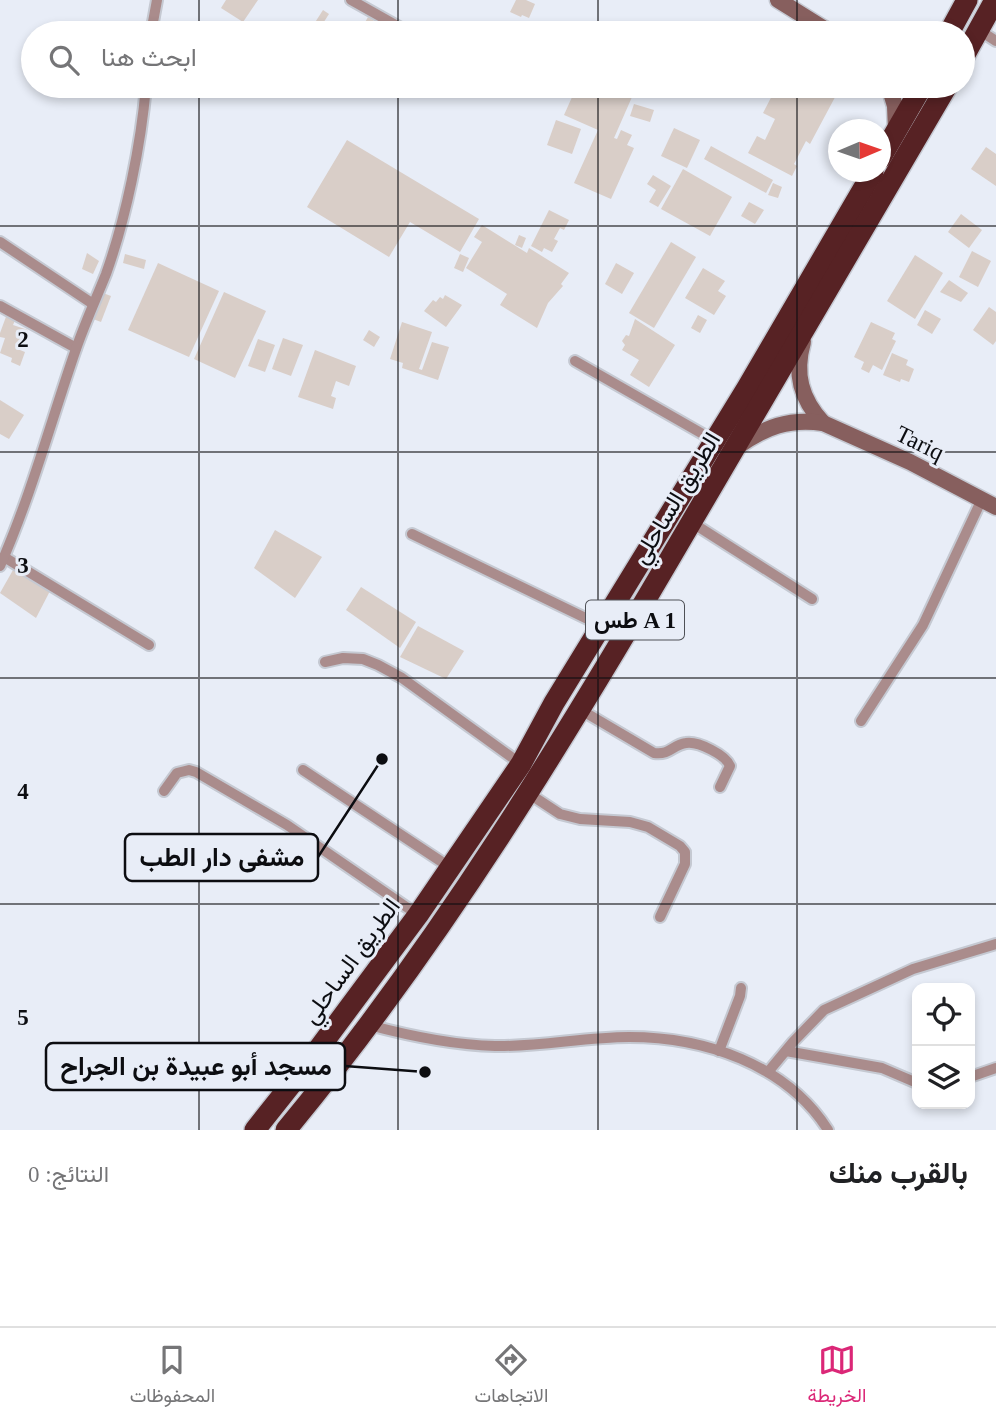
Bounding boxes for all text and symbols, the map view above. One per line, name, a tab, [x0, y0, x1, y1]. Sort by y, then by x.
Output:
search box	[21, 21, 975, 98]
icon: search	[45, 41, 83, 79]
text: ابحث هنا	[101, 43, 197, 72]
north arrow	[828, 119, 891, 182]
text: 2	[17, 327, 29, 352]
street label: Tariq	[892, 420, 948, 466]
street label: الطريق الساحلي	[627, 428, 730, 571]
text: 3	[17, 553, 29, 578]
road number: طس A 1	[586, 600, 684, 640]
text: 4	[17, 779, 29, 804]
callout: مشفى دار الطب	[125, 834, 318, 881]
text: مشفى دار الطب	[140, 843, 304, 873]
street label: الطريق الساحلي	[297, 893, 410, 1032]
map controls	[912, 983, 975, 1109]
button: locate	[912, 983, 975, 1046]
text: 5	[17, 1005, 29, 1030]
callout: مسجد أبو عبيدة بن الجراح	[46, 1043, 345, 1090]
button: layers	[912, 1046, 975, 1109]
text: مسجد أبو عبيدة بن الجراح	[60, 1052, 332, 1084]
text: بالقرب منك	[829, 1156, 968, 1189]
text: النتائج: 0	[28, 1162, 109, 1187]
tab: المحفوظات	[130, 1341, 215, 1412]
tab: الاتجاهات	[475, 1341, 548, 1412]
tab: الخريطة	[808, 1341, 866, 1412]

